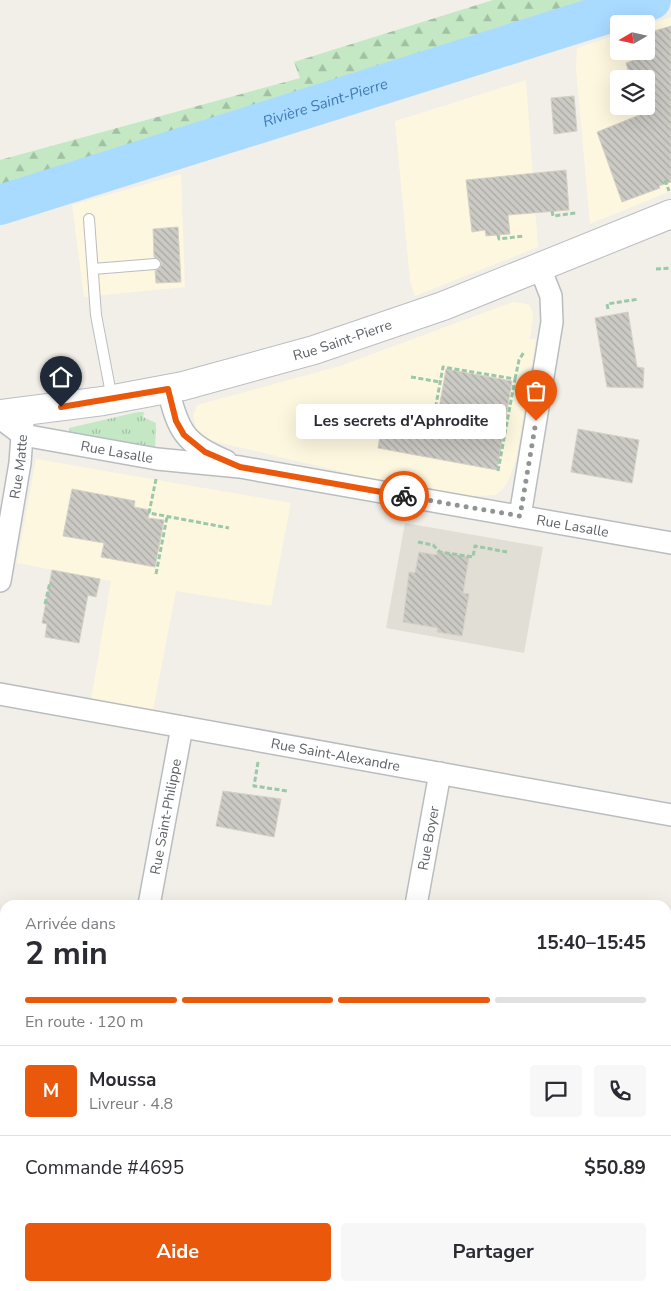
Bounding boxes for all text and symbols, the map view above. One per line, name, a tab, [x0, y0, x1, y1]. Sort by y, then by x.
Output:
north arrow	[610, 15, 655, 60]
map controls	[610, 15, 655, 115]
button: layers	[610, 70, 655, 115]
water label: Rivière Saint-Pierre	[260, 73, 390, 132]
street label: Rue Saint-Pierre	[291, 315, 394, 365]
pin	[40, 356, 82, 407]
icon: home	[47, 363, 75, 391]
pin	[515, 370, 557, 421]
icon: bag	[522, 377, 550, 405]
callout: Les secrets d'Aphrodite	[296, 404, 506, 438]
text: Les secrets d'Aphrodite	[314, 410, 488, 432]
street label: Rue Matte	[5, 434, 32, 500]
street label: Rue Lasalle	[79, 437, 155, 468]
courier	[379, 471, 429, 521]
icon: bike	[390, 482, 418, 510]
street label: Rue Lasalle	[535, 510, 610, 542]
street label: Rue Saint-Alexandre	[269, 734, 402, 776]
street label: Rue Saint-Philippe	[146, 757, 186, 876]
street label: Rue Boyer	[413, 805, 444, 872]
text: Arrivée dans	[25, 913, 116, 935]
text: 15:40–15:45	[536, 930, 646, 956]
text: 2 min	[25, 932, 108, 975]
text: En route · 120 m	[25, 1011, 144, 1033]
button: chat	[530, 1065, 582, 1117]
button: phone	[594, 1065, 646, 1117]
text: Moussa	[89, 1067, 156, 1093]
text: M	[43, 1078, 59, 1104]
text: Livreur · 4.8	[89, 1093, 173, 1115]
text: Commande #4695	[25, 1155, 184, 1181]
text: $50.89	[584, 1155, 646, 1181]
button: Aide	[25, 1223, 331, 1281]
button: Partager	[341, 1223, 646, 1281]

